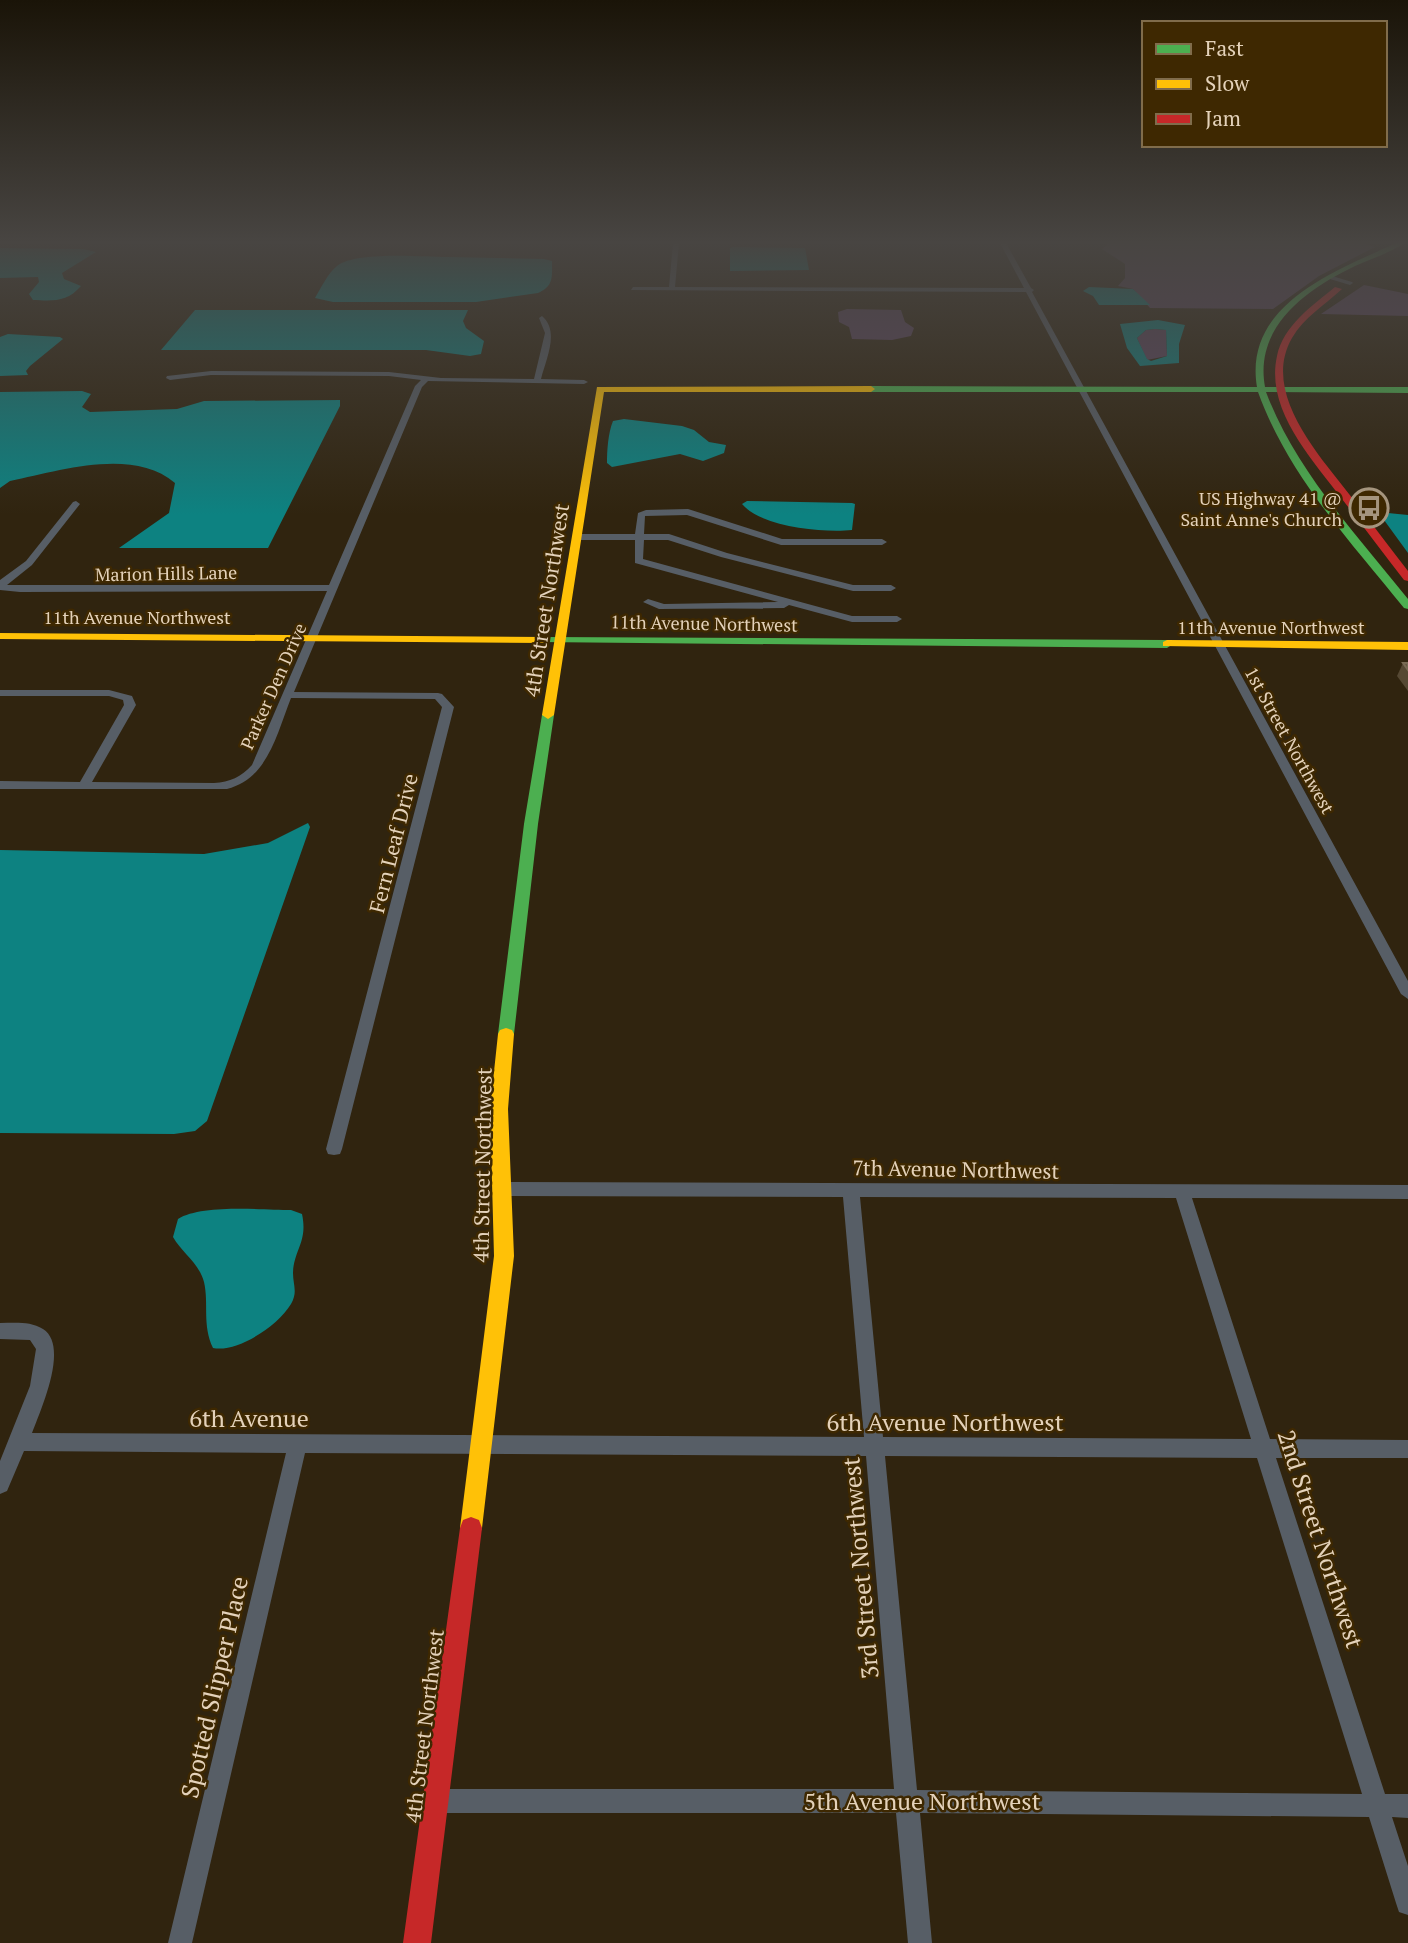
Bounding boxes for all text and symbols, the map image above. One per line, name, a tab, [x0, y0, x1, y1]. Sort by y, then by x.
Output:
legend	[1142, 21, 1387, 147]
text: Fast	[1205, 34, 1244, 62]
text: Slow	[1205, 69, 1250, 97]
text: Jam	[1205, 104, 1241, 132]
place label: US Highway 41 @ Saint Anne's Church	[1180, 486, 1342, 531]
bus stop icon: US Highway 41 @ Saint Anne's Church	[1348, 487, 1390, 529]
street label: 4th Street Northwest	[517, 501, 575, 699]
street label: Marion Hills Lane	[95, 560, 237, 586]
street label: 11th Avenue Northwest	[43, 605, 231, 629]
street label: 11th Avenue Northwest	[610, 609, 798, 637]
street label: 11th Avenue Northwest	[1177, 615, 1365, 639]
street label: Parker Den Drive	[234, 619, 312, 753]
street label: 1st Street Northwest	[1240, 662, 1341, 818]
street label: Fern Leaf Drive	[362, 770, 424, 916]
street label: 4th Street Northwest	[466, 1067, 498, 1263]
street label: 7th Avenue Northwest	[852, 1153, 1060, 1185]
street label: 6th Avenue	[189, 1402, 309, 1434]
street label: 6th Avenue Northwest	[826, 1406, 1064, 1438]
street label: 2nd Street Northwest	[1271, 1426, 1371, 1652]
street label: 3rd Street Northwest	[834, 1456, 886, 1680]
street label: Spotted Slipper Place	[173, 1573, 255, 1801]
street label: 4th Street Northwest	[398, 1627, 450, 1825]
street label: 5th Avenue Northwest	[803, 1785, 1041, 1817]

